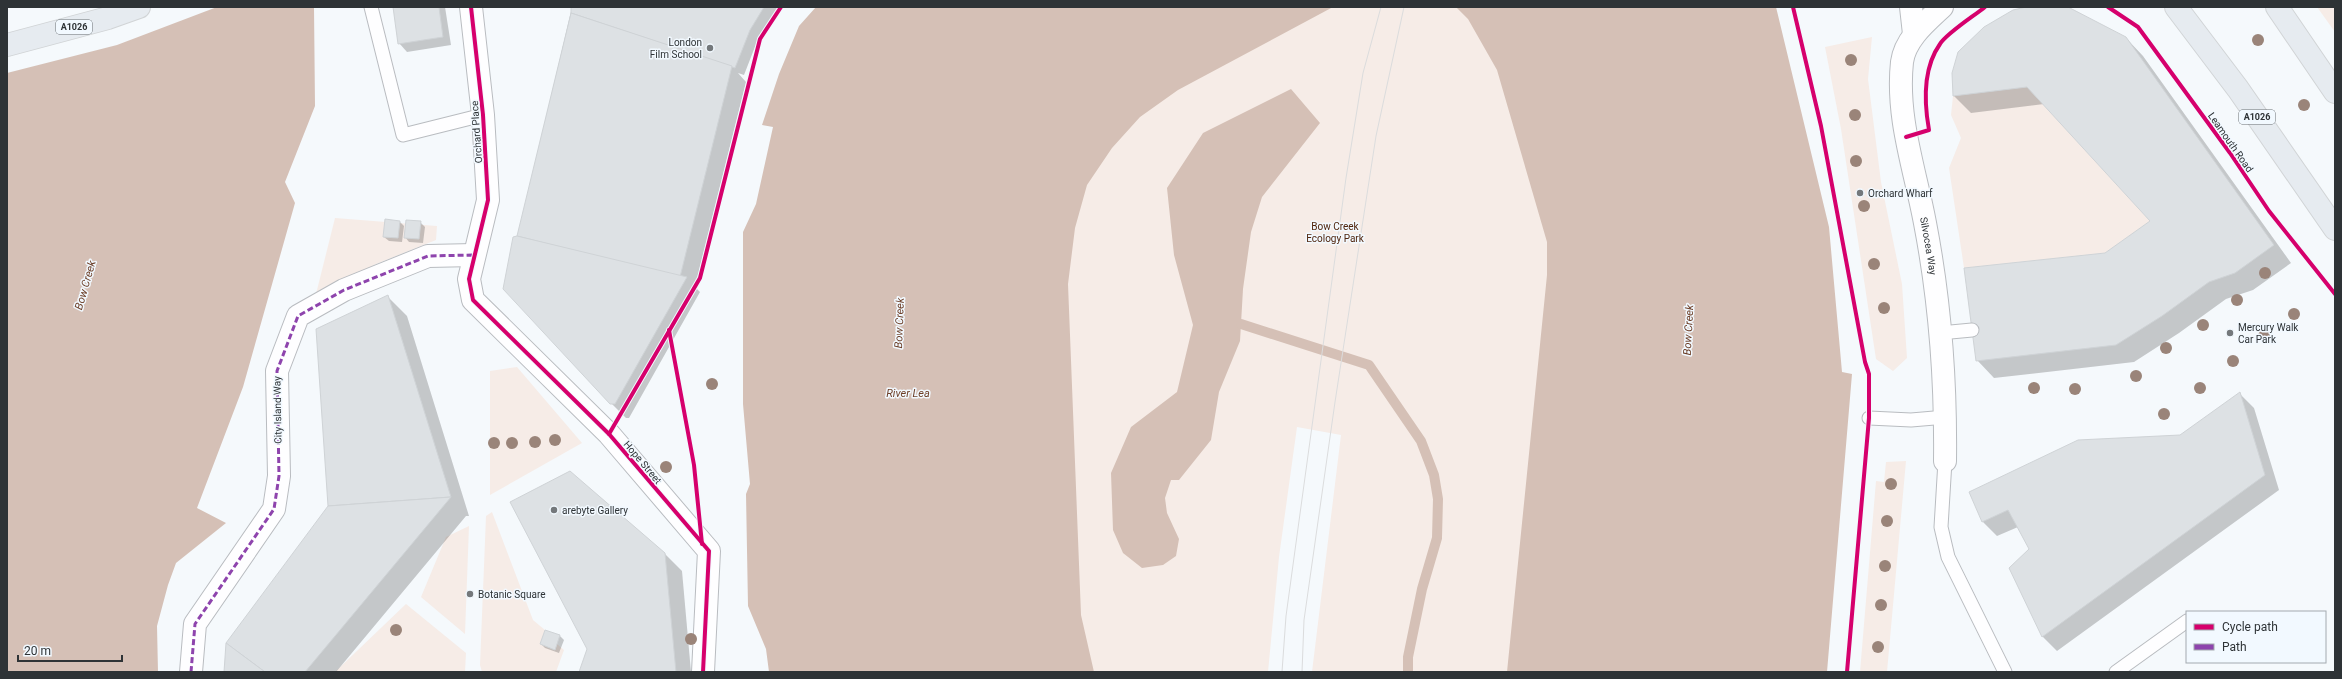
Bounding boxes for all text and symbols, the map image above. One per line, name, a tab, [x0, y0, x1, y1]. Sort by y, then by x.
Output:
road number: A1026	[56, 20, 92, 34]
place label: London Film School	[650, 37, 702, 60]
marker: London Film School	[705, 43, 715, 53]
street label: Orchard Place	[469, 100, 484, 164]
street label: Leamouth Road	[2206, 110, 2255, 174]
road number: A1026	[2239, 110, 2275, 124]
marker: Orchard Wharf	[1855, 188, 1865, 198]
place label: Orchard Wharf	[1868, 188, 1933, 199]
street label: Silvocea Way	[1918, 216, 1939, 276]
park label: Bow Creek Ecology Park	[1306, 221, 1365, 244]
water label: Bow Creek	[72, 258, 99, 311]
water label: Bow Creek	[892, 297, 907, 349]
water label: Bow Creek	[1681, 304, 1696, 356]
place label: Mercury Walk Car Park	[2238, 322, 2299, 345]
marker: Mercury Walk Car Park	[2225, 328, 2235, 338]
street label: City Island Way	[271, 376, 284, 444]
water label: River Lea	[886, 387, 930, 400]
street label: Hope Street	[621, 439, 664, 486]
marker: arebyte Gallery	[549, 505, 559, 515]
place label: arebyte Gallery	[562, 505, 628, 516]
marker: Botanic Square	[465, 589, 475, 599]
place label: Botanic Square	[478, 589, 546, 600]
legend	[2186, 611, 2326, 663]
text: Cycle path	[2222, 620, 2278, 634]
scale bar	[18, 637, 122, 663]
text: Path	[2222, 640, 2247, 654]
text: 20 m	[24, 644, 51, 658]

